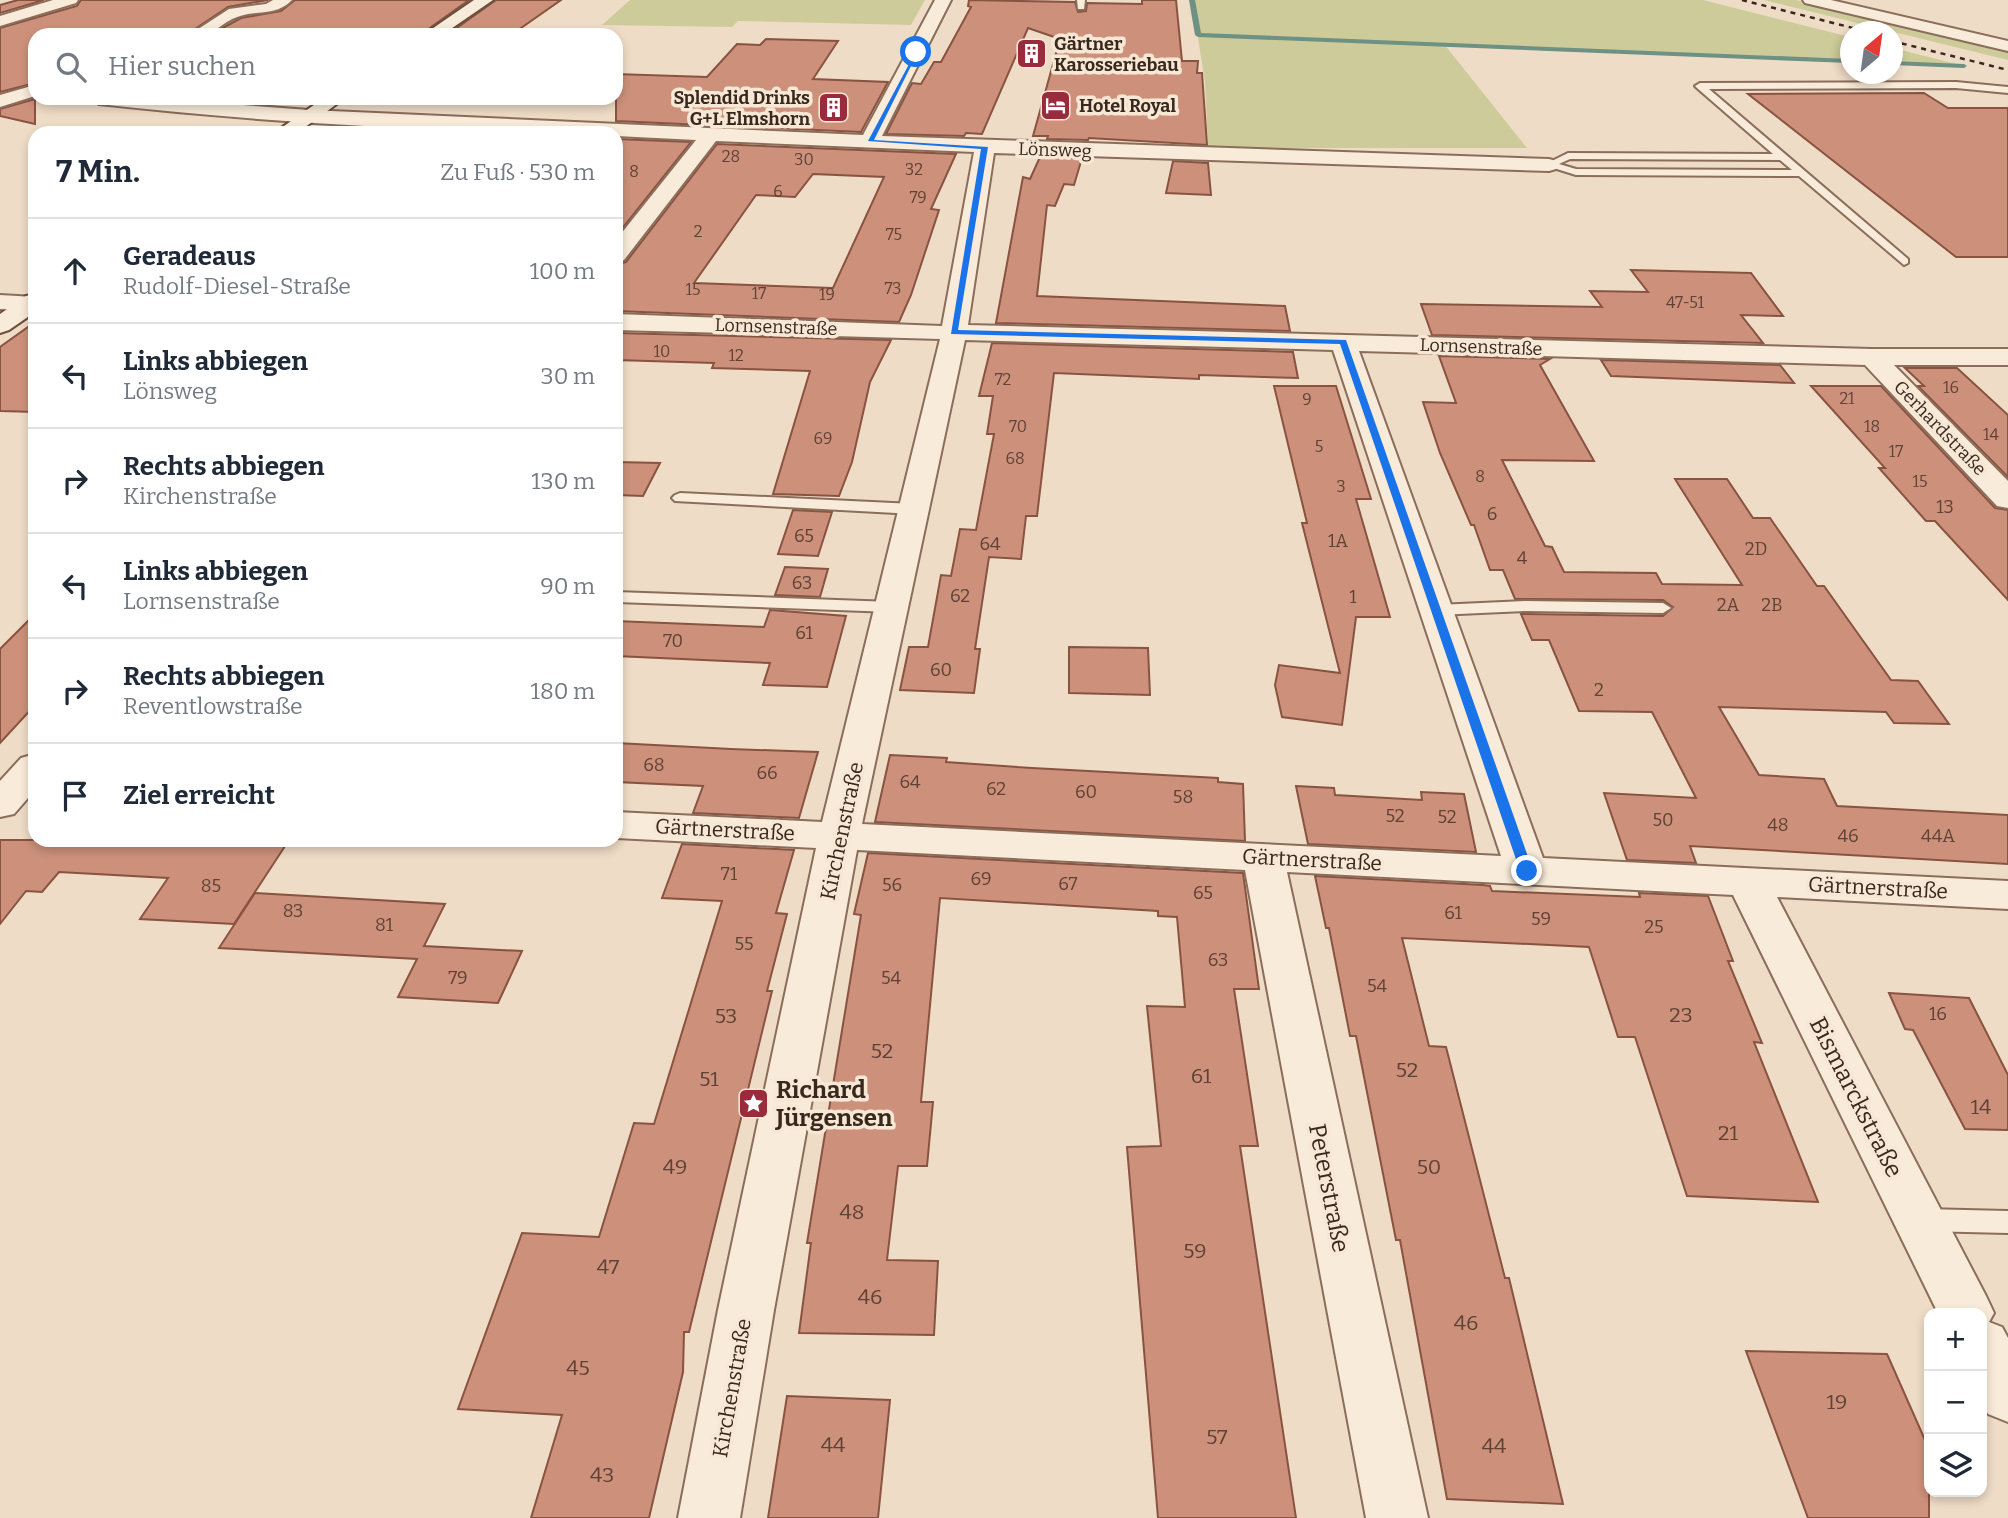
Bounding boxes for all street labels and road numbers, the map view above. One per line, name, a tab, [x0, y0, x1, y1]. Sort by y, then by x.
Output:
street label: Lönsweg	[1018, 138, 1092, 162]
street label: Lornsenstraße	[714, 314, 838, 340]
street label: Lornsenstraße	[1419, 334, 1543, 360]
street label: Gerhardstraße	[1889, 376, 1991, 480]
street label: Kirchenstraße	[815, 760, 869, 902]
street label: Gärtnerstraße	[654, 813, 796, 847]
street label: Gärtnerstraße	[1241, 843, 1383, 877]
street label: Gärtnerstraße	[1807, 871, 1949, 905]
street label: Bismarckstraße	[1804, 1012, 1908, 1182]
street label: Peterstraße	[1303, 1121, 1355, 1255]
street label: Kirchenstraße	[707, 1317, 757, 1459]

